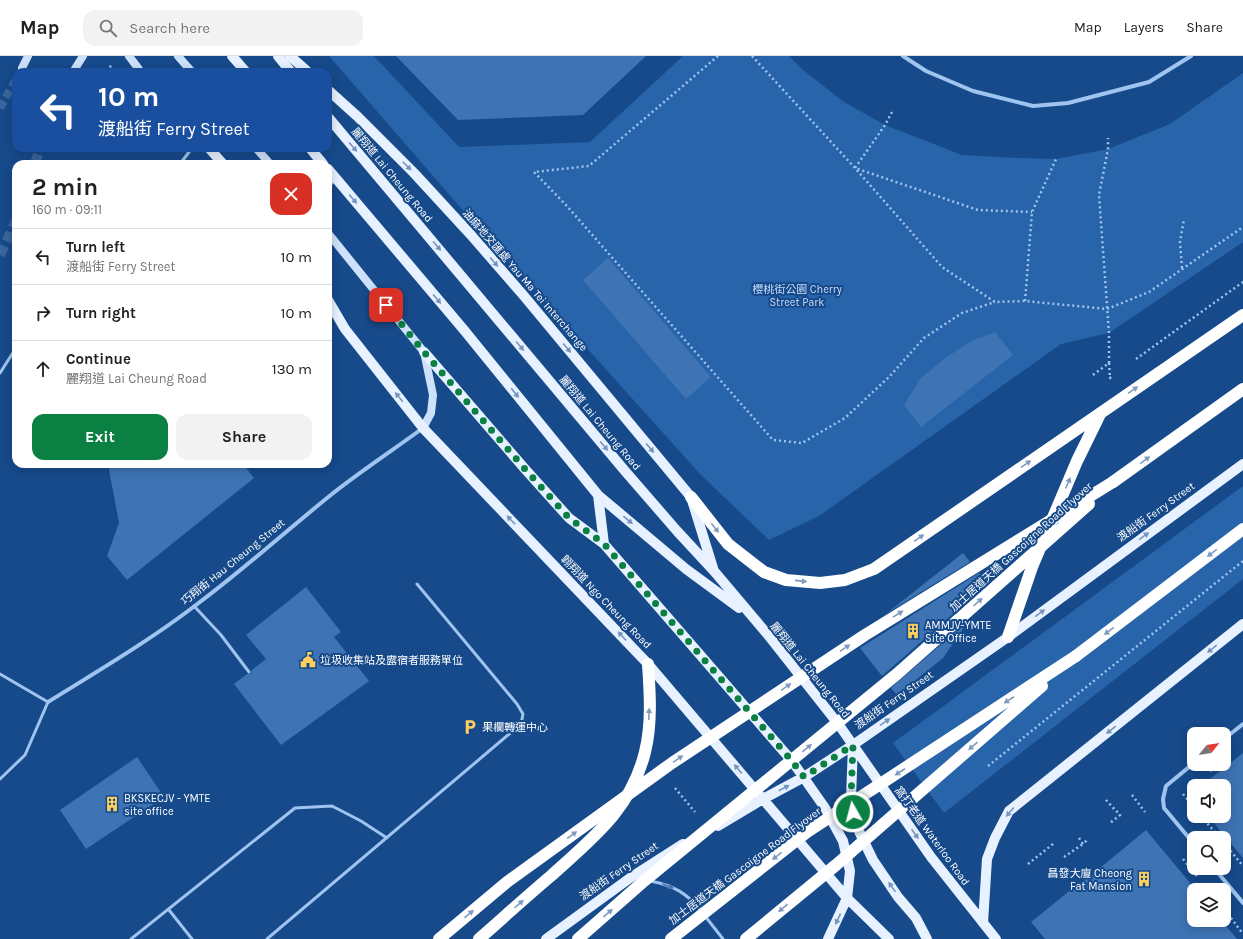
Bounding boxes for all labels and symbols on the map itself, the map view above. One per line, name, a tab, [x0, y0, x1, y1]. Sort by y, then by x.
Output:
street label: 麗翔道 Lai Cheung Road	[349, 125, 435, 225]
one-way arrow	[349, 142, 358, 152]
one-way arrow	[402, 161, 412, 171]
one-way arrow	[349, 194, 358, 205]
street label: 油麻地交匯處 Yau Ma Tei Interchange	[460, 206, 590, 354]
one-way arrow	[432, 241, 441, 252]
one-way arrow	[490, 257, 499, 267]
park label: 櫻桃街公園 Cherry Street Park	[752, 283, 842, 309]
pin	[369, 288, 403, 322]
one-way arrow	[432, 294, 441, 303]
one-way arrow	[516, 341, 525, 351]
one-way arrow	[563, 342, 572, 353]
street label: 麗翔道 Lai Cheung Road	[557, 373, 643, 473]
one-way arrow	[1128, 386, 1138, 394]
one-way arrow	[511, 388, 519, 399]
one-way arrow	[395, 392, 403, 403]
one-way arrow	[599, 440, 608, 451]
one-way arrow	[646, 442, 655, 453]
one-way arrow	[1139, 455, 1150, 464]
one-way arrow	[1021, 460, 1032, 468]
one-way arrow	[1065, 477, 1071, 488]
street label: 加士居道天橋 Gascoigne Road Flyover	[947, 480, 1095, 614]
street label: 渡船街 Ferry Street	[1115, 480, 1197, 544]
one-way arrow	[506, 515, 515, 525]
street label: 巧翔街 Hau Cheung Street	[179, 516, 287, 608]
one-way arrow	[623, 516, 633, 525]
one-way arrow	[711, 522, 719, 533]
one-way arrow	[1139, 532, 1150, 541]
one-way arrow	[914, 534, 925, 542]
one-way arrow	[1207, 548, 1217, 556]
street label: 翺翔道 Ngo Cheung Road	[558, 553, 654, 651]
one-way arrow	[795, 578, 807, 584]
one-way arrow	[973, 597, 983, 607]
one-way arrow	[1034, 609, 1045, 618]
one-way arrow	[893, 610, 903, 618]
place label: AMMJV-YMTE Site Office	[925, 619, 991, 645]
street label: 麗翔道 Lai Cheung Road	[767, 620, 853, 720]
building icon: AMMJV-YMTE Site Office	[904, 622, 922, 640]
one-way arrow	[1103, 627, 1114, 636]
one-way arrow	[617, 631, 626, 641]
one-way arrow	[840, 644, 850, 652]
one-way arrow	[1207, 644, 1218, 653]
public building icon: 垃圾收集站及露宿者服務單位	[299, 651, 317, 669]
place label: 垃圾收集站及露宿者服務單位	[320, 654, 463, 667]
street label: 渡船街 Ferry Street	[852, 668, 936, 732]
one-way arrow	[781, 683, 791, 691]
one-way arrow	[1003, 697, 1014, 704]
one-way arrow	[646, 707, 652, 720]
parking icon: 果欄轉運中心	[461, 718, 479, 736]
one-way arrow	[879, 718, 890, 726]
place label: 果欄轉運中心	[482, 721, 548, 734]
one-way arrow	[1105, 725, 1116, 734]
north arrow	[1187, 727, 1231, 771]
one-way arrow	[968, 741, 978, 751]
one-way arrow	[801, 744, 812, 753]
one-way arrow	[673, 755, 683, 763]
one-way arrow	[734, 763, 743, 774]
one-way arrow	[894, 768, 906, 775]
one-way arrow	[778, 784, 789, 791]
street label: 窩打老道 Waterloo Road	[892, 784, 972, 888]
position arrow	[832, 791, 874, 833]
place label: BKSKECJV - YMTE site office	[124, 792, 211, 818]
building icon: BKSKECJV - YMTE site office	[103, 795, 121, 813]
street label: 加士居道天橋 Gascoigne Road Flyover	[667, 805, 823, 927]
one-way arrow	[1006, 807, 1015, 817]
one-way arrow	[911, 829, 919, 840]
one-way arrow	[567, 831, 578, 839]
street label: 渡船街 Ferry Street	[577, 839, 661, 903]
one-way arrow	[771, 852, 782, 860]
place label: 昌發大廈 Cheong Fat Mansion	[1047, 867, 1133, 893]
building icon: 昌發大廈 Cheong Fat Mansion	[1135, 870, 1153, 888]
one-way arrow	[888, 882, 896, 892]
one-way arrow	[663, 883, 674, 889]
one-way arrow	[514, 899, 524, 908]
one-way arrow	[778, 904, 789, 913]
one-way arrow	[464, 909, 474, 918]
one-way arrow	[602, 909, 613, 918]
one-way arrow	[835, 913, 841, 924]

